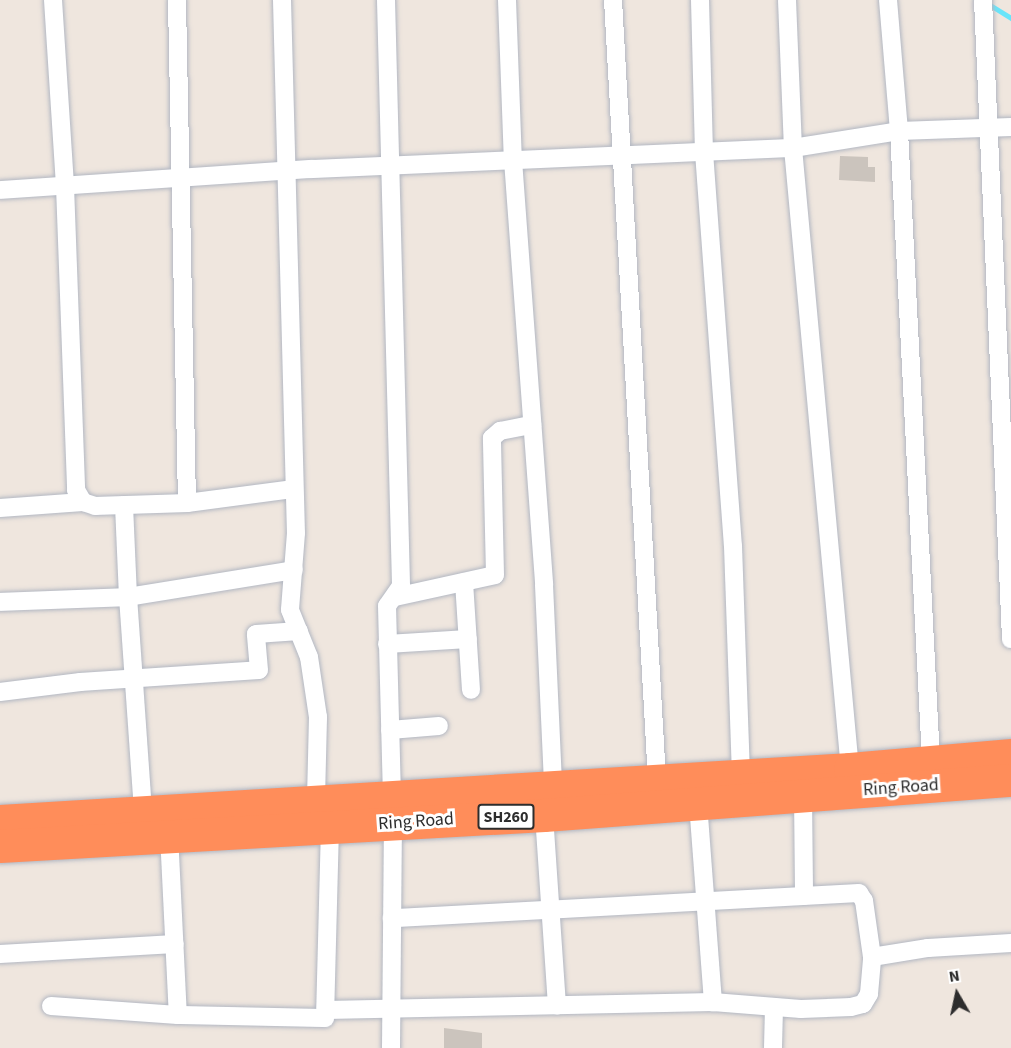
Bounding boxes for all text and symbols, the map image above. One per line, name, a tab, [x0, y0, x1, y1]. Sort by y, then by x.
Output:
street label: Ring Road	[862, 775, 940, 801]
road number: SH260	[476, 804, 536, 830]
street label: Ring Road	[377, 809, 455, 835]
north arrow	[927, 964, 987, 1024]
text: N	[947, 965, 961, 988]

